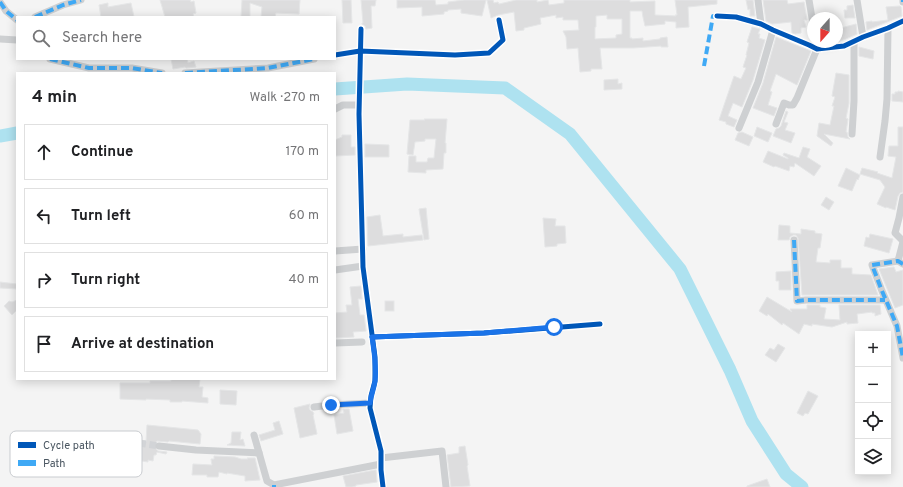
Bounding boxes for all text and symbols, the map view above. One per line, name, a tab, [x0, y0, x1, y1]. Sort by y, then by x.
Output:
north arrow	[807, 12, 843, 48]
search box	[16, 16, 336, 60]
icon: search	[30, 27, 52, 49]
text: Search here	[62, 29, 142, 48]
text: 4 min	[32, 87, 77, 109]
text: Walk · 270 m	[250, 90, 320, 106]
icon: ahead	[33, 141, 55, 163]
text: Continue	[71, 143, 133, 162]
text: 170 m	[285, 144, 319, 160]
icon: left	[33, 205, 55, 227]
text: Turn left	[71, 207, 131, 226]
text: 60 m	[289, 208, 319, 224]
icon: right	[33, 269, 55, 291]
text: Turn right	[71, 271, 140, 290]
text: 40 m	[289, 272, 319, 288]
route start	[545, 318, 563, 336]
map controls	[855, 331, 891, 475]
button: +	[855, 331, 891, 367]
icon: arrive	[33, 333, 55, 355]
text: Arrive at destination	[71, 335, 214, 354]
button: −	[855, 367, 891, 403]
route end	[322, 396, 340, 414]
button: locate	[855, 403, 891, 439]
legend	[10, 431, 142, 477]
text: Cycle path	[43, 439, 95, 453]
button: layers	[855, 439, 891, 475]
text: Path	[43, 457, 65, 471]

